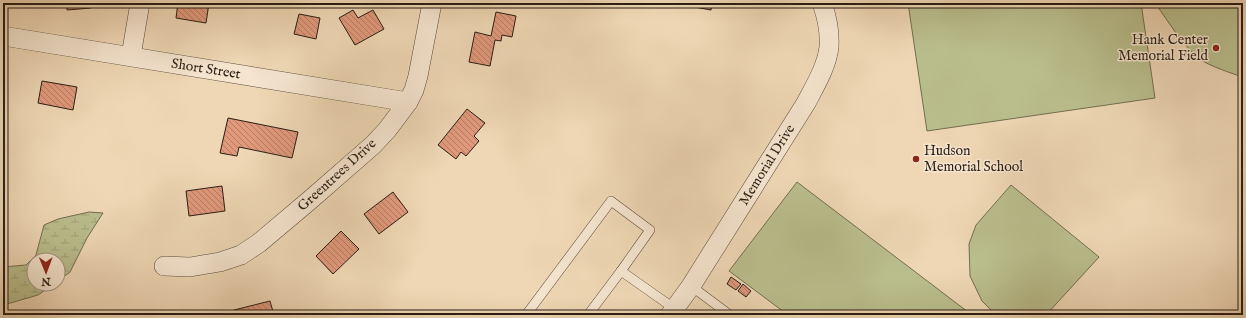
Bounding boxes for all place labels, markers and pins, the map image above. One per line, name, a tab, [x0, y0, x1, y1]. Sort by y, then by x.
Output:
place label: Hank Center Memorial Field	[1118, 31, 1209, 65]
marker: Hank Center Memorial Field	[1211, 43, 1221, 53]
place label: Hudson Memorial School	[924, 142, 1023, 176]
marker: Hudson Memorial School	[911, 154, 921, 164]

